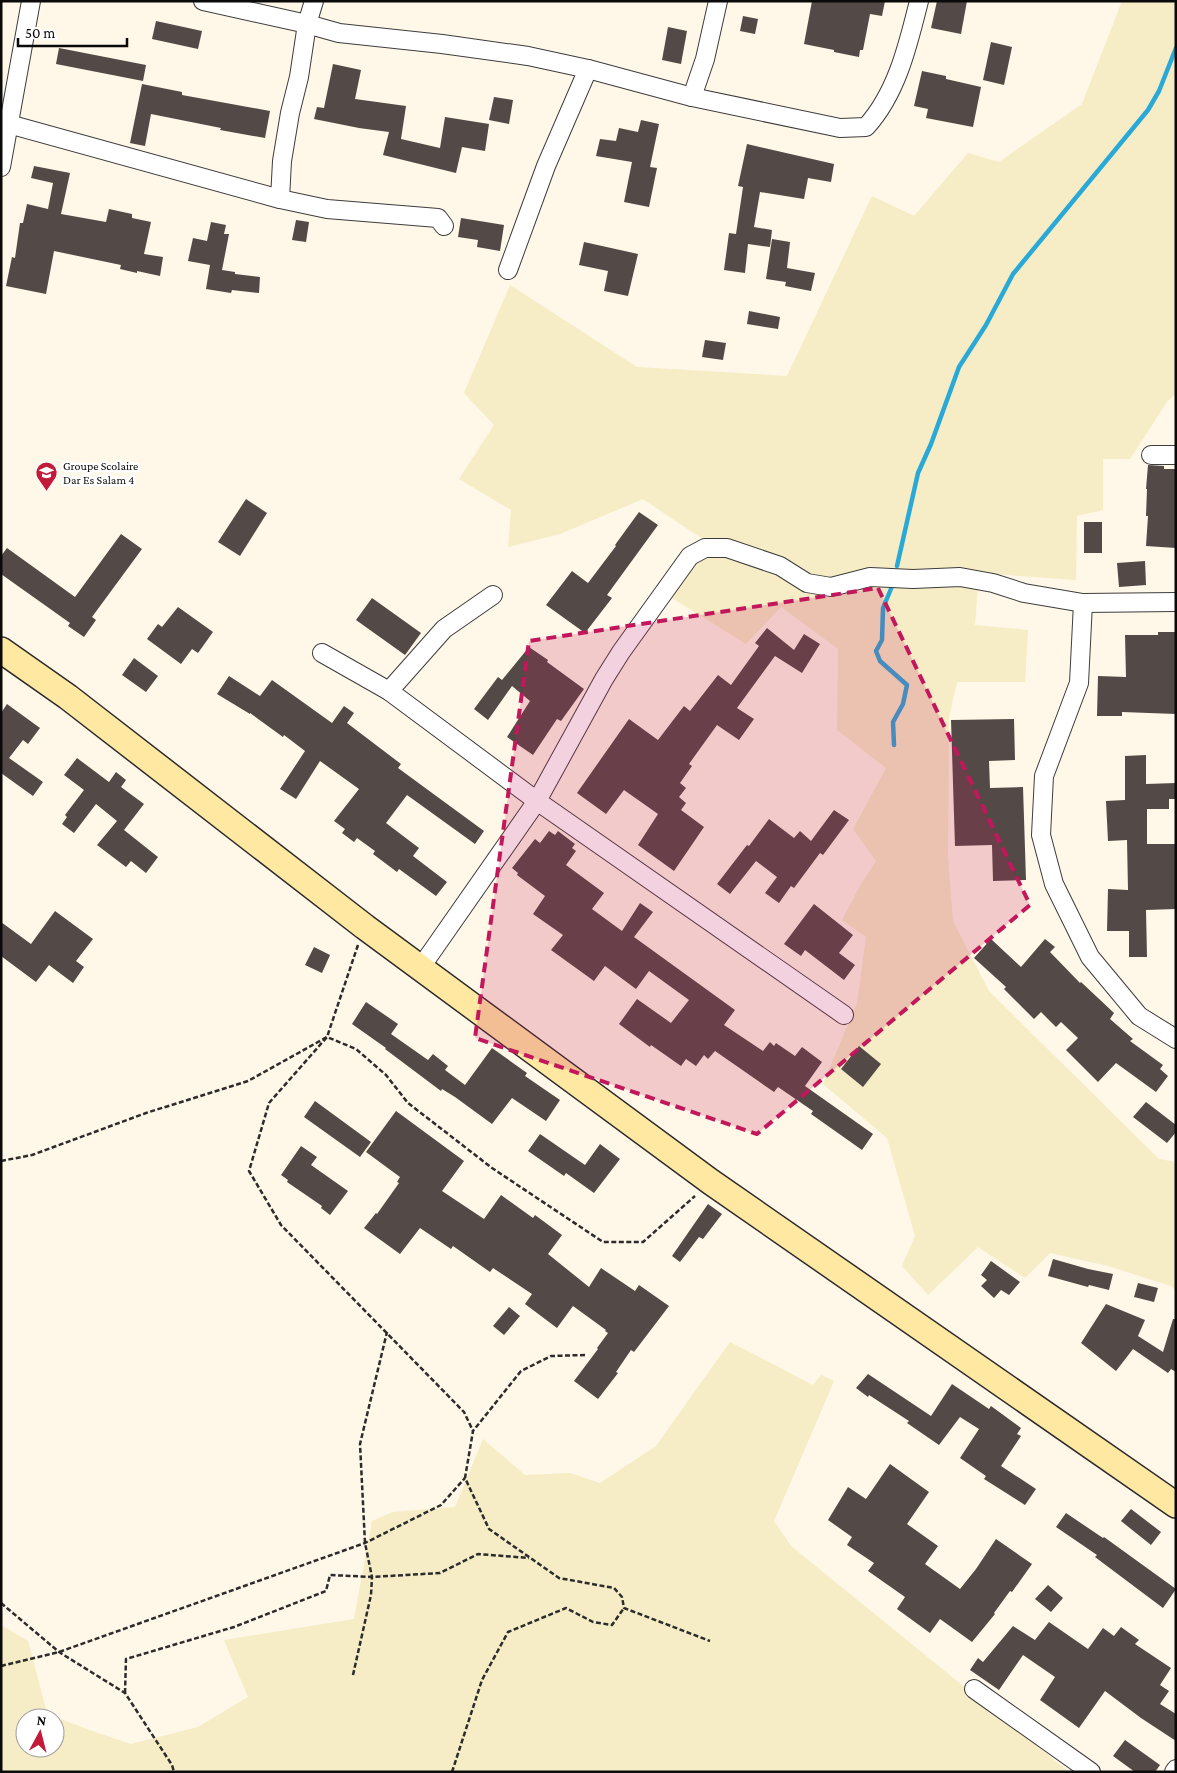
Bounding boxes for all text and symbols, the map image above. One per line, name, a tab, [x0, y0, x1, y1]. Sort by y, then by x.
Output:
scale bar	[18, 15, 126, 47]
text: 50 m	[25, 25, 55, 41]
place label: Groupe Scolaire Dar Es Salam 4	[63, 459, 138, 487]
school or university icon: Groupe Scolaire Dar Es Salam 4	[35, 461, 59, 492]
north arrow	[15, 1708, 65, 1758]
text: N	[36, 1712, 48, 1729]

